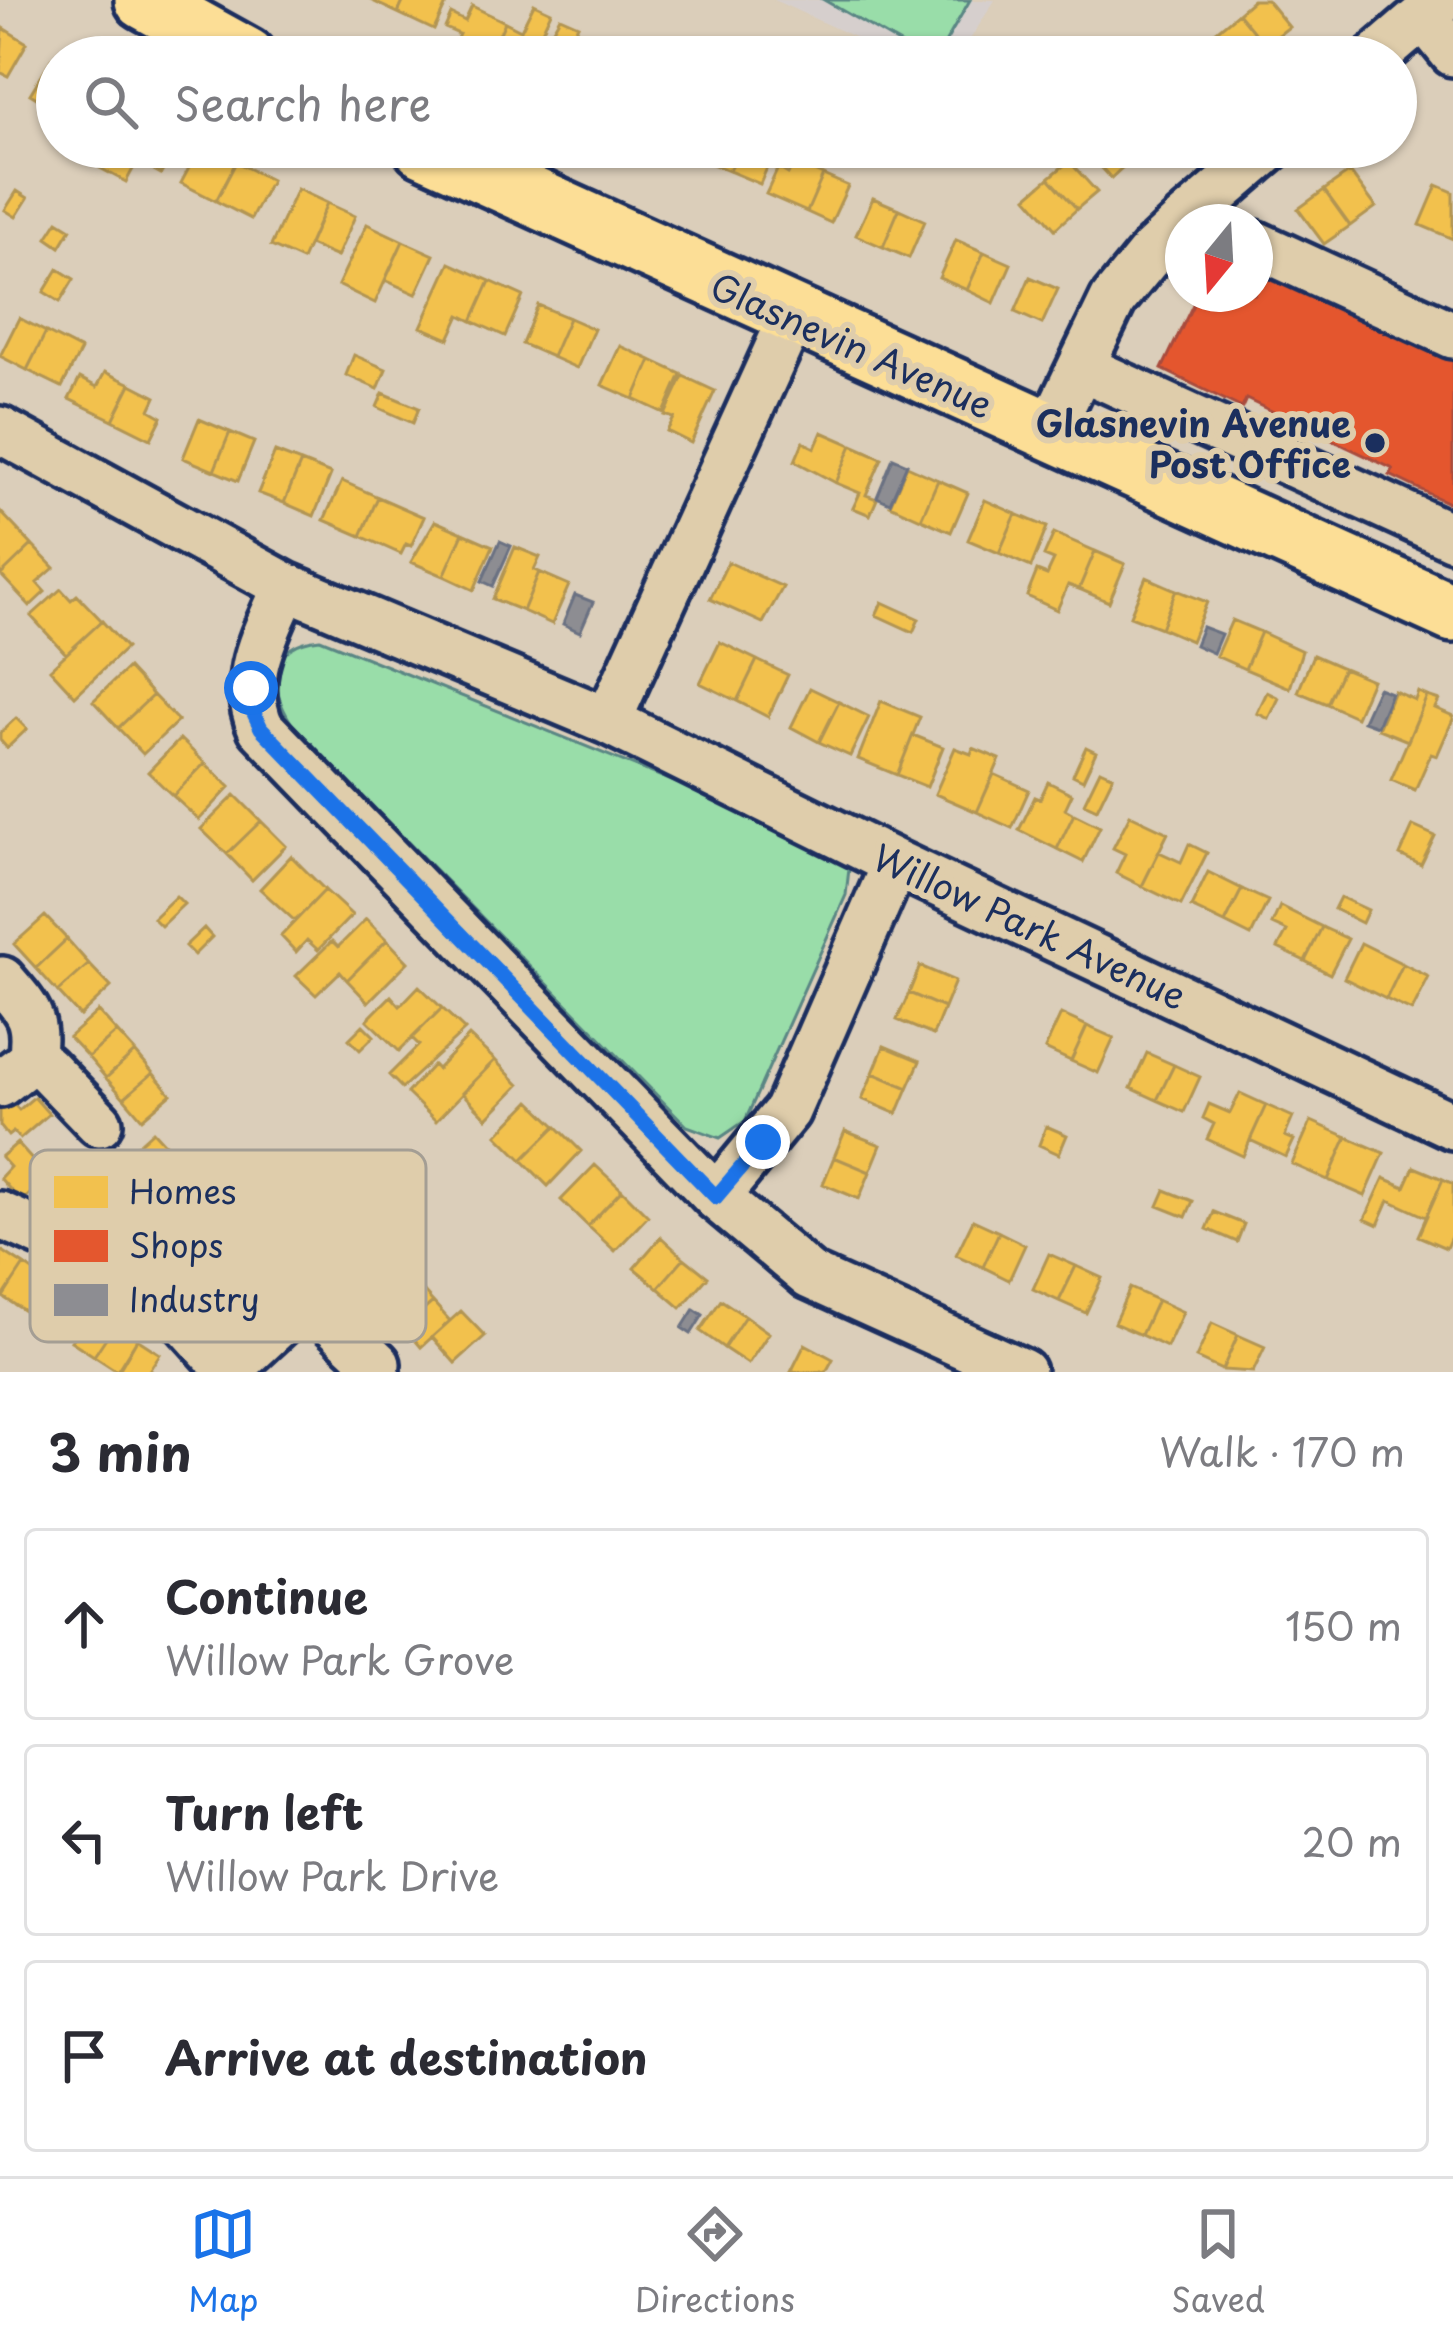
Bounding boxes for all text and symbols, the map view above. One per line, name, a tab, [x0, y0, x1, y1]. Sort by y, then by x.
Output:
search box	[36, 36, 1417, 168]
text: Search here	[174, 68, 431, 136]
icon: search	[78, 69, 144, 135]
north arrow	[1165, 204, 1273, 312]
street label: Glasnevin Avenue	[702, 258, 1002, 430]
place label: Glasnevin Avenue Post Office	[1035, 395, 1351, 490]
marker: Glasnevin Avenue Post Office	[1362, 430, 1388, 456]
route start	[224, 661, 278, 715]
street label: Willow Park Avenue	[864, 829, 1196, 1021]
route end	[736, 1115, 790, 1169]
legend	[30, 1150, 426, 1342]
text: Homes	[129, 1165, 236, 1215]
text: Shops	[129, 1219, 223, 1269]
text: Industry	[129, 1273, 260, 1323]
text: 3 min	[48, 1412, 192, 1489]
text: Walk · 170 m	[1159, 1421, 1405, 1480]
text: Continue	[165, 1561, 368, 1629]
icon: ahead	[51, 1591, 117, 1657]
text: 150 m	[1285, 1595, 1402, 1654]
text: Willow Park Grove	[165, 1629, 514, 1688]
text: Turn left	[165, 1777, 364, 1845]
icon: left	[51, 1807, 117, 1873]
text: 20 m	[1301, 1811, 1402, 1870]
text: Willow Park Drive	[165, 1845, 499, 1904]
text: Arrive at destination	[165, 2022, 648, 2090]
icon: arrive	[51, 2023, 117, 2089]
tab: Map	[188, 2201, 259, 2323]
tab: Directions	[635, 2201, 795, 2323]
tab: Saved	[1171, 2201, 1265, 2323]

